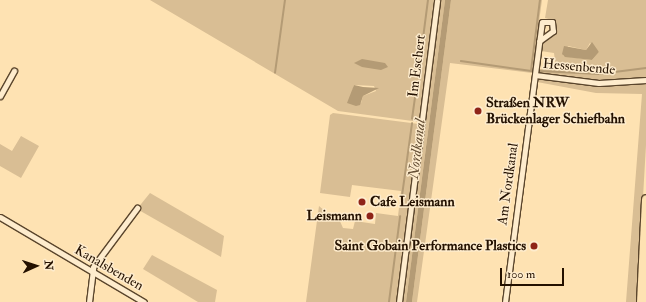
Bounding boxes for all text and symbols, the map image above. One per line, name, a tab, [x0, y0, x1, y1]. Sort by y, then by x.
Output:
street label: Im Eschert	[405, 34, 429, 98]
street label: Hessenbende	[542, 55, 616, 79]
place label: Straßen NRW Brückenlager Schiefbahn	[486, 95, 625, 128]
marker: Straßen NRW Brückenlager Schiefbahn	[473, 106, 483, 116]
water label: Nordkanal	[404, 118, 430, 180]
street label: Am Nordkanal	[494, 142, 522, 226]
place label: Cafe Leismann	[370, 194, 455, 210]
marker: Cafe Leismann	[357, 197, 367, 207]
place label: Leismann	[306, 208, 362, 224]
marker: Leismann	[365, 211, 375, 221]
place label: Saint Gobain Performance Plastics	[335, 238, 526, 254]
marker: Saint Gobain Performance Plastics	[529, 241, 539, 251]
street label: Kanalsbenden	[72, 242, 146, 294]
north arrow	[16, 246, 56, 286]
text: N	[42, 260, 55, 271]
scale bar	[502, 260, 566, 286]
text: 100 m	[507, 267, 535, 282]

